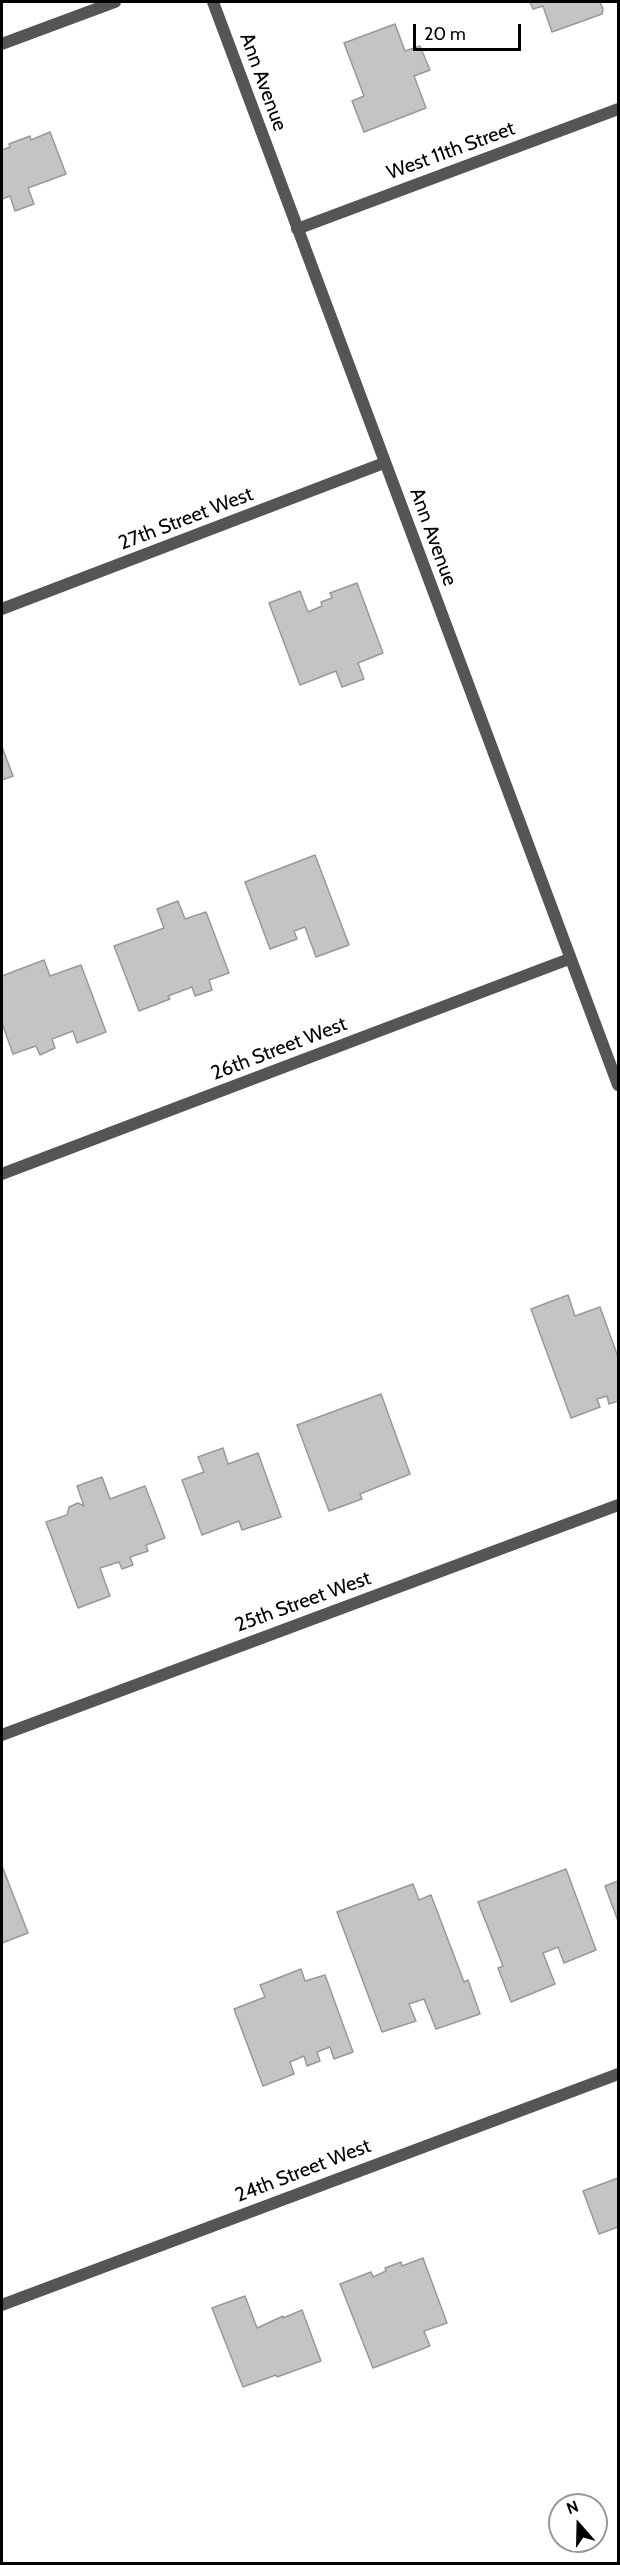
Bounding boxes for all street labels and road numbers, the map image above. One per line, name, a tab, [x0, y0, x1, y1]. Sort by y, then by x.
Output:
street label: Ann Avenue	[234, 30, 292, 134]
street label: West 11th Street	[384, 117, 518, 185]
street label: 27th Street West	[115, 482, 257, 556]
street label: Ann Avenue	[404, 485, 462, 589]
street label: 26th Street West	[208, 1012, 350, 1086]
street label: 25th Street West	[232, 1566, 374, 1638]
street label: 24th Street West	[232, 2134, 374, 2208]

